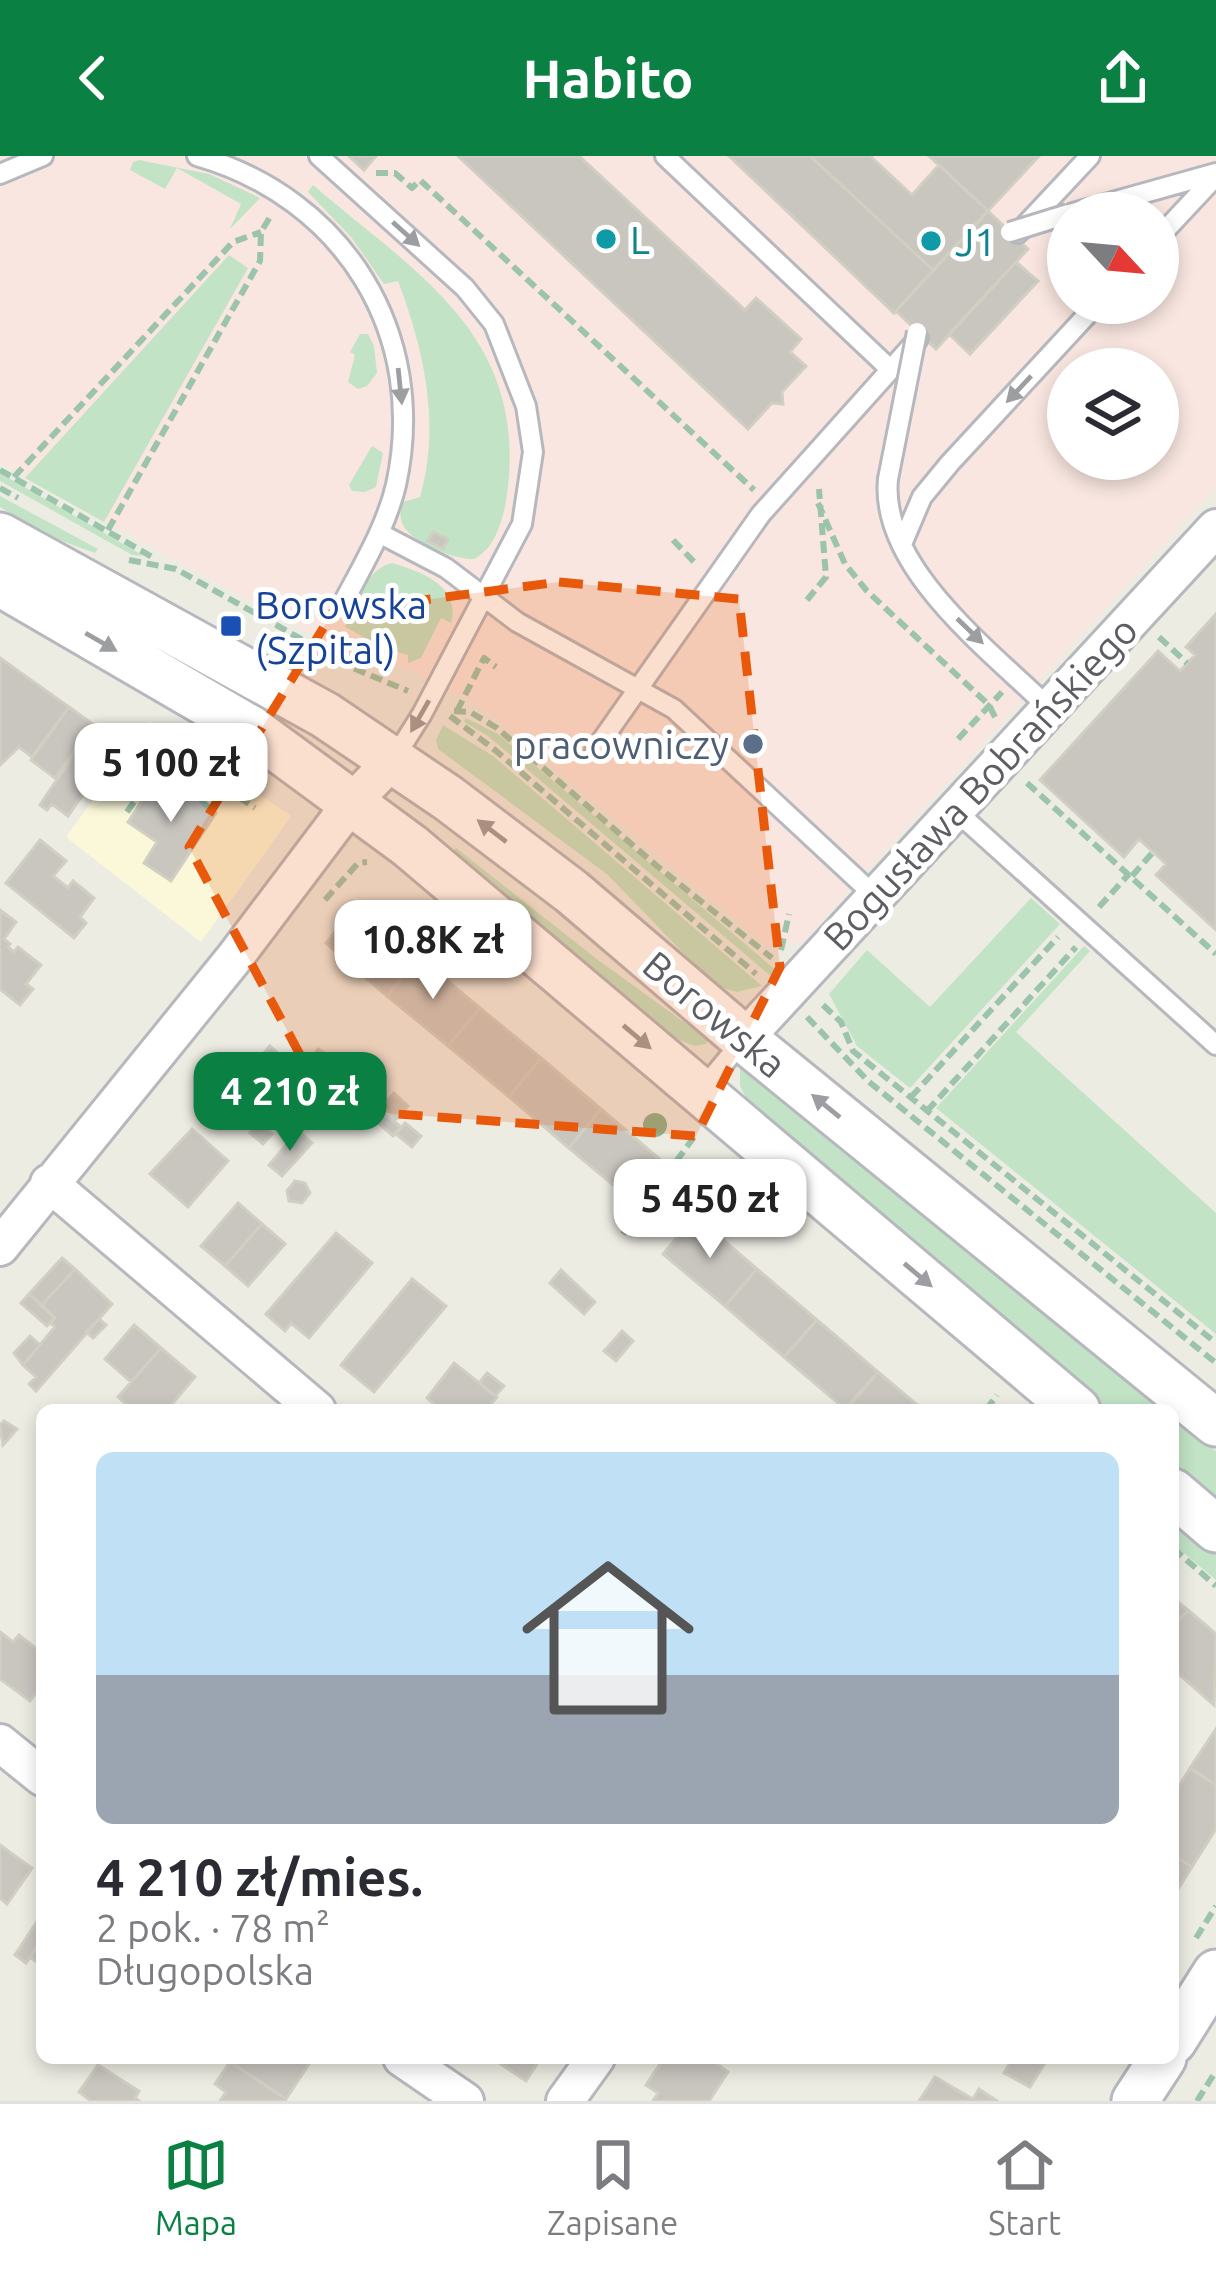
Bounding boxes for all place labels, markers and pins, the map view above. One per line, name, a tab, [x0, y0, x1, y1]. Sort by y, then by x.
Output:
place label: L	[630, 218, 650, 261]
place label: J1	[955, 220, 996, 263]
marker: L	[593, 226, 619, 252]
marker: J1	[918, 228, 944, 254]
place label: Borowska (Szpital)	[255, 583, 427, 672]
marker: Borowska (Szpital)	[218, 613, 244, 639]
pin: 5 100 zł	[47, 723, 295, 825]
place label: pracowniczy	[514, 723, 729, 766]
marker: pracowniczy	[740, 731, 766, 757]
pin: 10.8K zł	[309, 900, 557, 1002]
pin: 4 210 zł	[166, 1052, 414, 1154]
pin: 5 450 zł	[586, 1159, 834, 1261]

